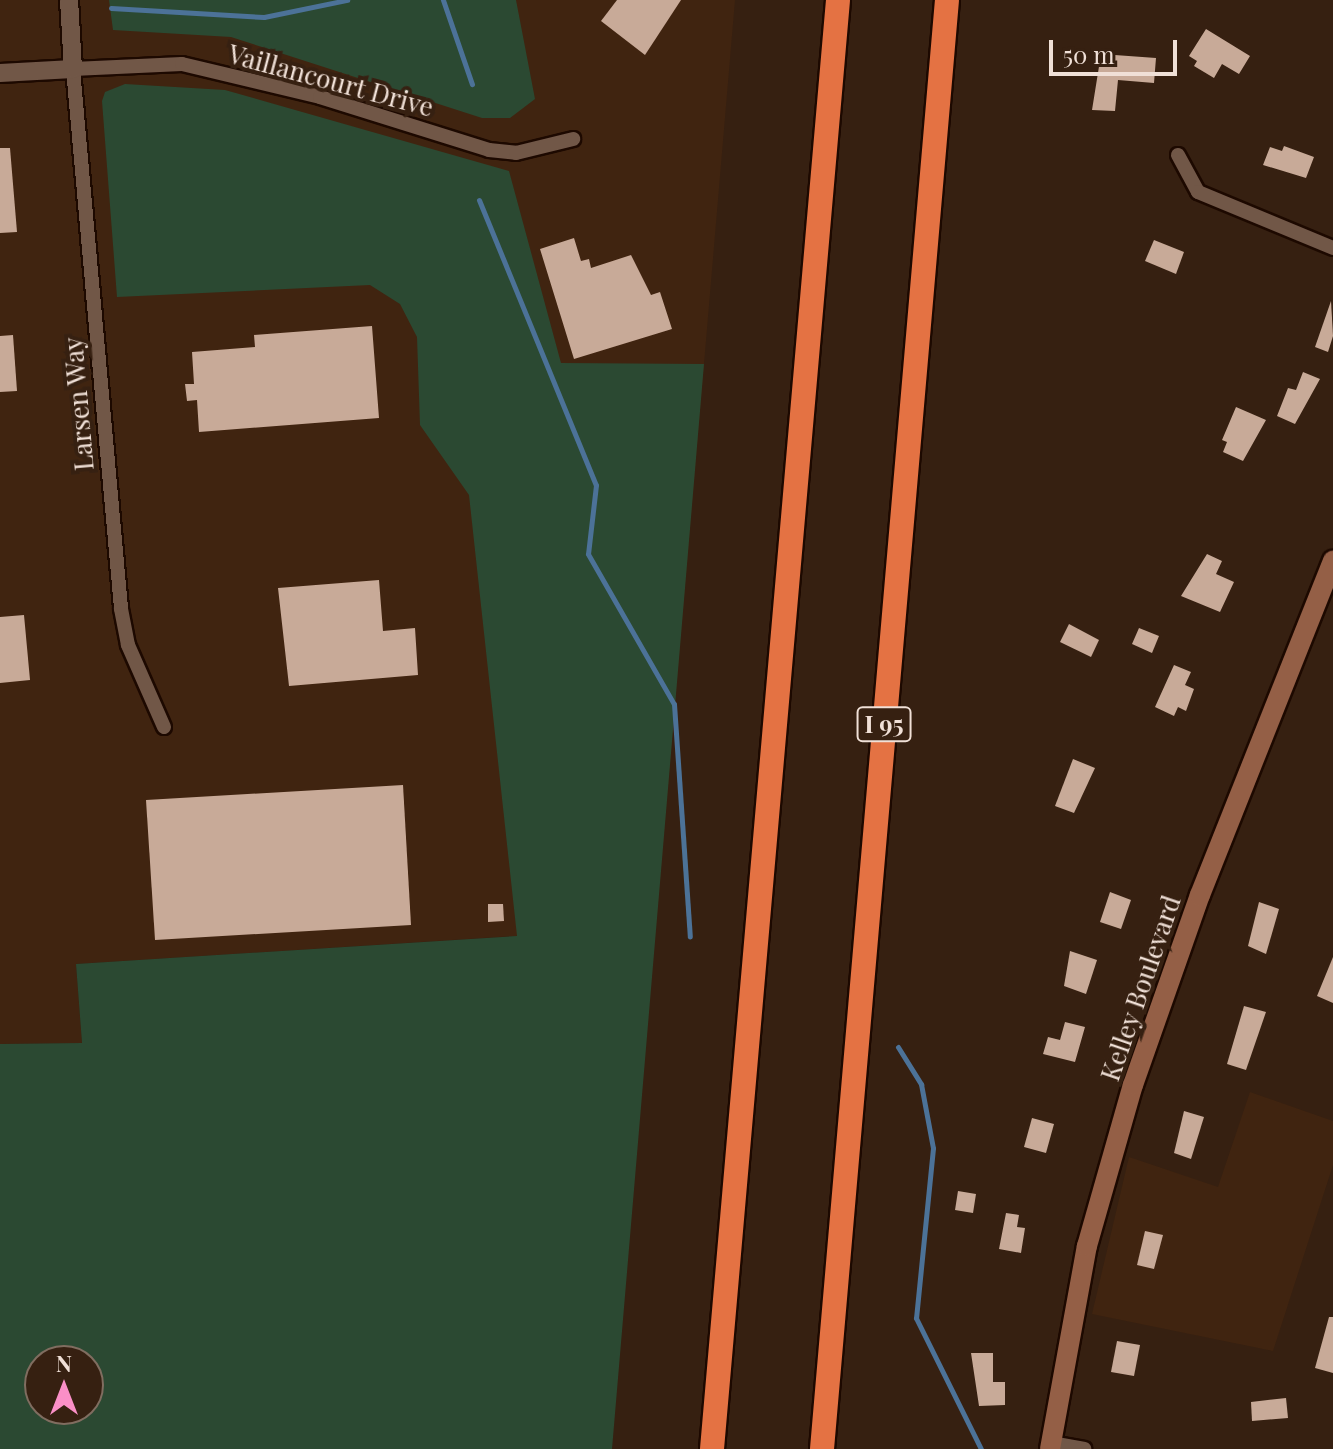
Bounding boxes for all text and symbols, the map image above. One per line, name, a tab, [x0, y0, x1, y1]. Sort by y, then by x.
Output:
scale bar	[1053, 24, 1181, 74]
street label: Vaillancourt Drive	[225, 38, 437, 122]
text: 50 m	[1063, 38, 1115, 70]
street label: Larsen Way	[57, 336, 99, 472]
road number: I 95	[856, 704, 912, 744]
street label: Kelley Boulevard	[1094, 891, 1186, 1085]
north arrow	[24, 1345, 104, 1425]
text: N	[56, 1348, 72, 1378]

